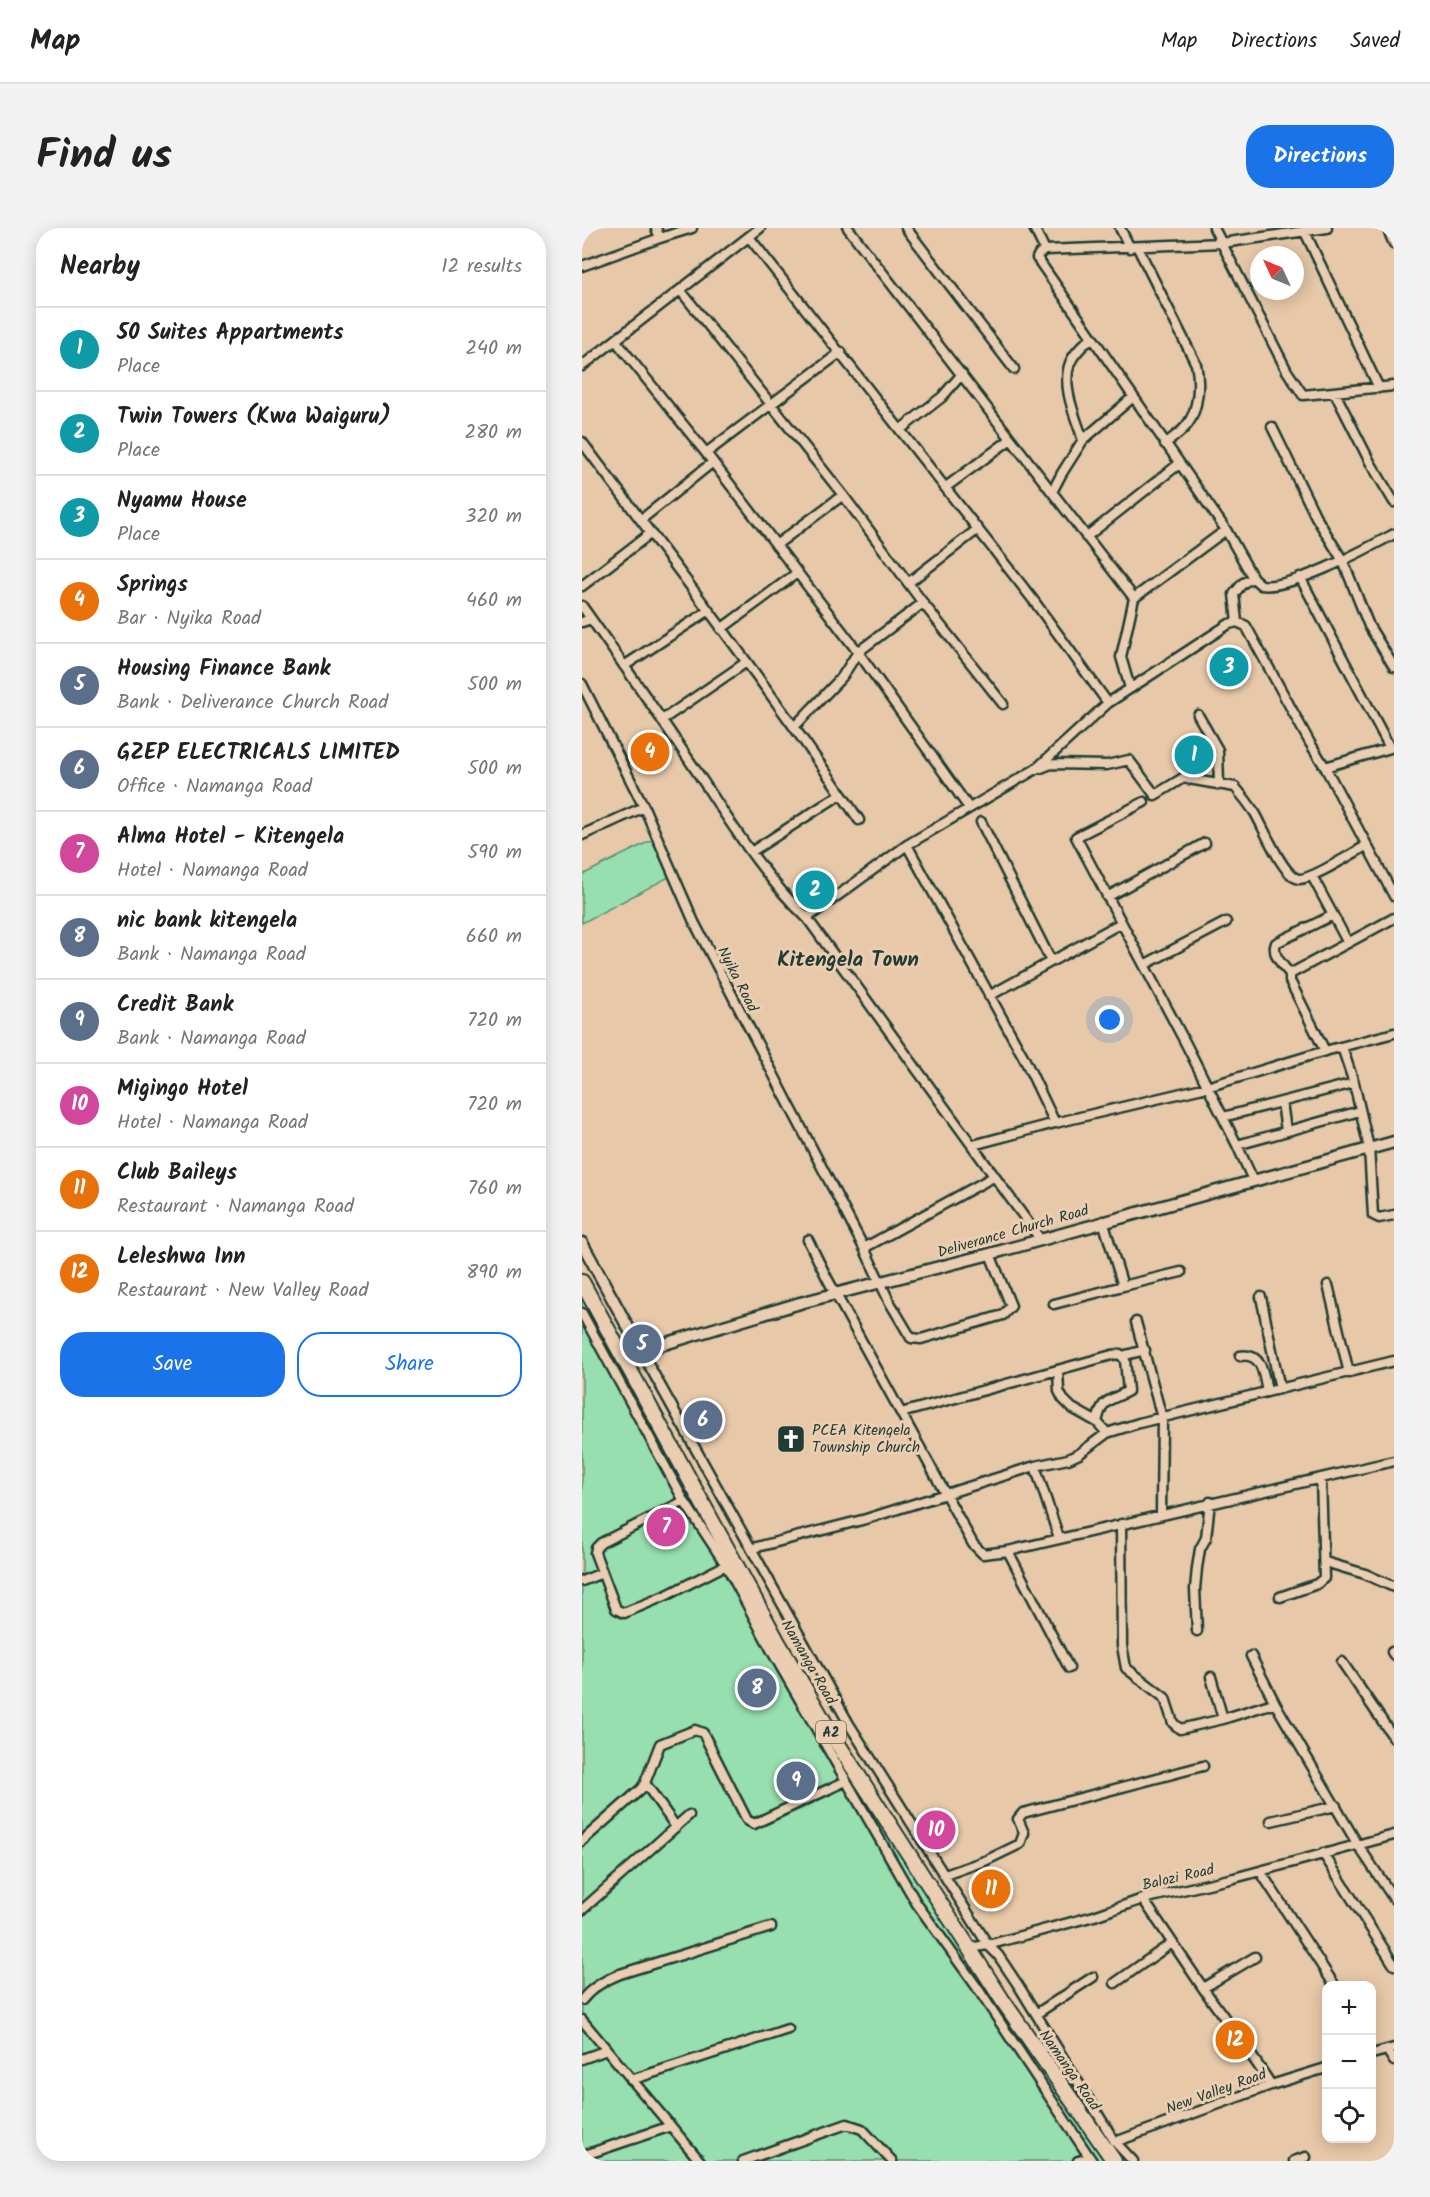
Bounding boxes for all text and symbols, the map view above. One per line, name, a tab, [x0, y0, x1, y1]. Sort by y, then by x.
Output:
text: Map	[30, 19, 81, 64]
text: Map	[1161, 25, 1197, 58]
text: Directions	[1230, 25, 1317, 58]
text: Saved	[1350, 25, 1400, 58]
text: Find us	[36, 123, 172, 190]
button: Directions	[1246, 125, 1394, 188]
text: Nearby	[60, 246, 140, 288]
north arrow	[1250, 246, 1304, 300]
text: 12 results	[441, 251, 522, 283]
text: 50 Suites Appartments	[117, 316, 344, 351]
text: 1	[76, 333, 83, 365]
text: 240 m	[465, 333, 522, 365]
text: Place	[117, 351, 160, 383]
text: Twin Towers (Kwa Waiguru)	[117, 400, 391, 435]
text: 2	[74, 417, 85, 449]
text: 280 m	[464, 417, 522, 449]
text: Place	[117, 435, 160, 467]
text: Nyamu House	[117, 484, 247, 519]
text: 3	[74, 501, 85, 533]
text: 320 m	[465, 501, 522, 533]
text: Place	[117, 519, 160, 551]
text: Springs	[117, 568, 188, 603]
text: 4	[74, 585, 85, 617]
text: 460 m	[466, 585, 522, 617]
text: Bar · Nyika Road	[117, 603, 261, 635]
pin: 3	[1210, 644, 1248, 690]
text: Housing Finance Bank	[117, 652, 330, 687]
text: 5	[74, 669, 85, 701]
text: 500 m	[467, 669, 522, 701]
text: Bank · Deliverance Church Road	[117, 687, 388, 719]
pin: 4	[630, 730, 670, 774]
pin: 1	[1174, 732, 1214, 778]
text: GZEP ELECTRICALS LIMITED	[117, 736, 400, 771]
text: 6	[74, 753, 85, 785]
text: 500 m	[467, 753, 522, 785]
text: Office · Namanga Road	[117, 771, 312, 803]
text: Alma Hotel - Kitengela	[117, 820, 344, 855]
text: 7	[75, 837, 84, 869]
text: 590 m	[468, 837, 522, 869]
text: Hotel · Namanga Road	[117, 855, 308, 887]
pin: 2	[796, 868, 834, 912]
text: nic bank kitengela	[117, 904, 297, 939]
text: 8	[74, 921, 85, 953]
text: 660 m	[466, 921, 522, 953]
text: Bank · Namanga Road	[117, 939, 306, 971]
street label: Nyika Road	[710, 942, 764, 1017]
district label: Kitengela Town	[777, 944, 919, 977]
text: Credit Bank	[117, 988, 233, 1023]
text: 9	[74, 1005, 85, 1037]
text: 720 m	[467, 1005, 522, 1037]
your location	[1095, 1005, 1124, 1034]
text: Bank · Namanga Road	[117, 1023, 306, 1055]
text: Migingo Hotel	[117, 1072, 248, 1107]
text: 10	[71, 1089, 88, 1121]
text: 720 m	[467, 1089, 522, 1121]
text: Hotel · Namanga Road	[117, 1107, 308, 1139]
text: Club Baileys	[117, 1156, 237, 1191]
text: 11	[73, 1173, 86, 1205]
text: 760 m	[468, 1173, 522, 1205]
text: Restaurant · Namanga Road	[117, 1191, 354, 1223]
street label: Deliverance Church Road	[935, 1199, 1092, 1265]
text: Leleshwa Inn	[117, 1240, 245, 1275]
text: 12	[71, 1257, 88, 1289]
text: 890 m	[466, 1257, 522, 1289]
text: Restaurant · New Valley Road	[117, 1275, 368, 1307]
pin: 5	[622, 1322, 662, 1366]
button: Save	[60, 1332, 285, 1397]
button: Share	[297, 1332, 522, 1397]
pin: 6	[684, 1398, 722, 1442]
place label: PCEA Kitengela Township Church	[812, 1419, 920, 1460]
church icon: PCEA Kitengela Township Church	[775, 1423, 807, 1455]
pin: 7	[646, 1504, 686, 1550]
street label: Namanga Road	[774, 1616, 842, 1710]
pin: 8	[738, 1666, 777, 1710]
road number: A2	[816, 1721, 846, 1743]
pin: 9	[776, 1758, 816, 1804]
pin: 10	[916, 1808, 956, 1852]
street label: Balozi Road	[1140, 1858, 1217, 1898]
pin: 11	[972, 1866, 1010, 1912]
map controls	[1322, 1981, 1376, 2143]
button: +	[1322, 1981, 1376, 2035]
pin: 12	[1216, 2018, 1254, 2062]
street label: Namanga Road	[1032, 2025, 1106, 2117]
button: −	[1322, 2035, 1376, 2089]
street label: New Valley Road	[1163, 2062, 1270, 2121]
button: locate	[1322, 2089, 1376, 2143]

